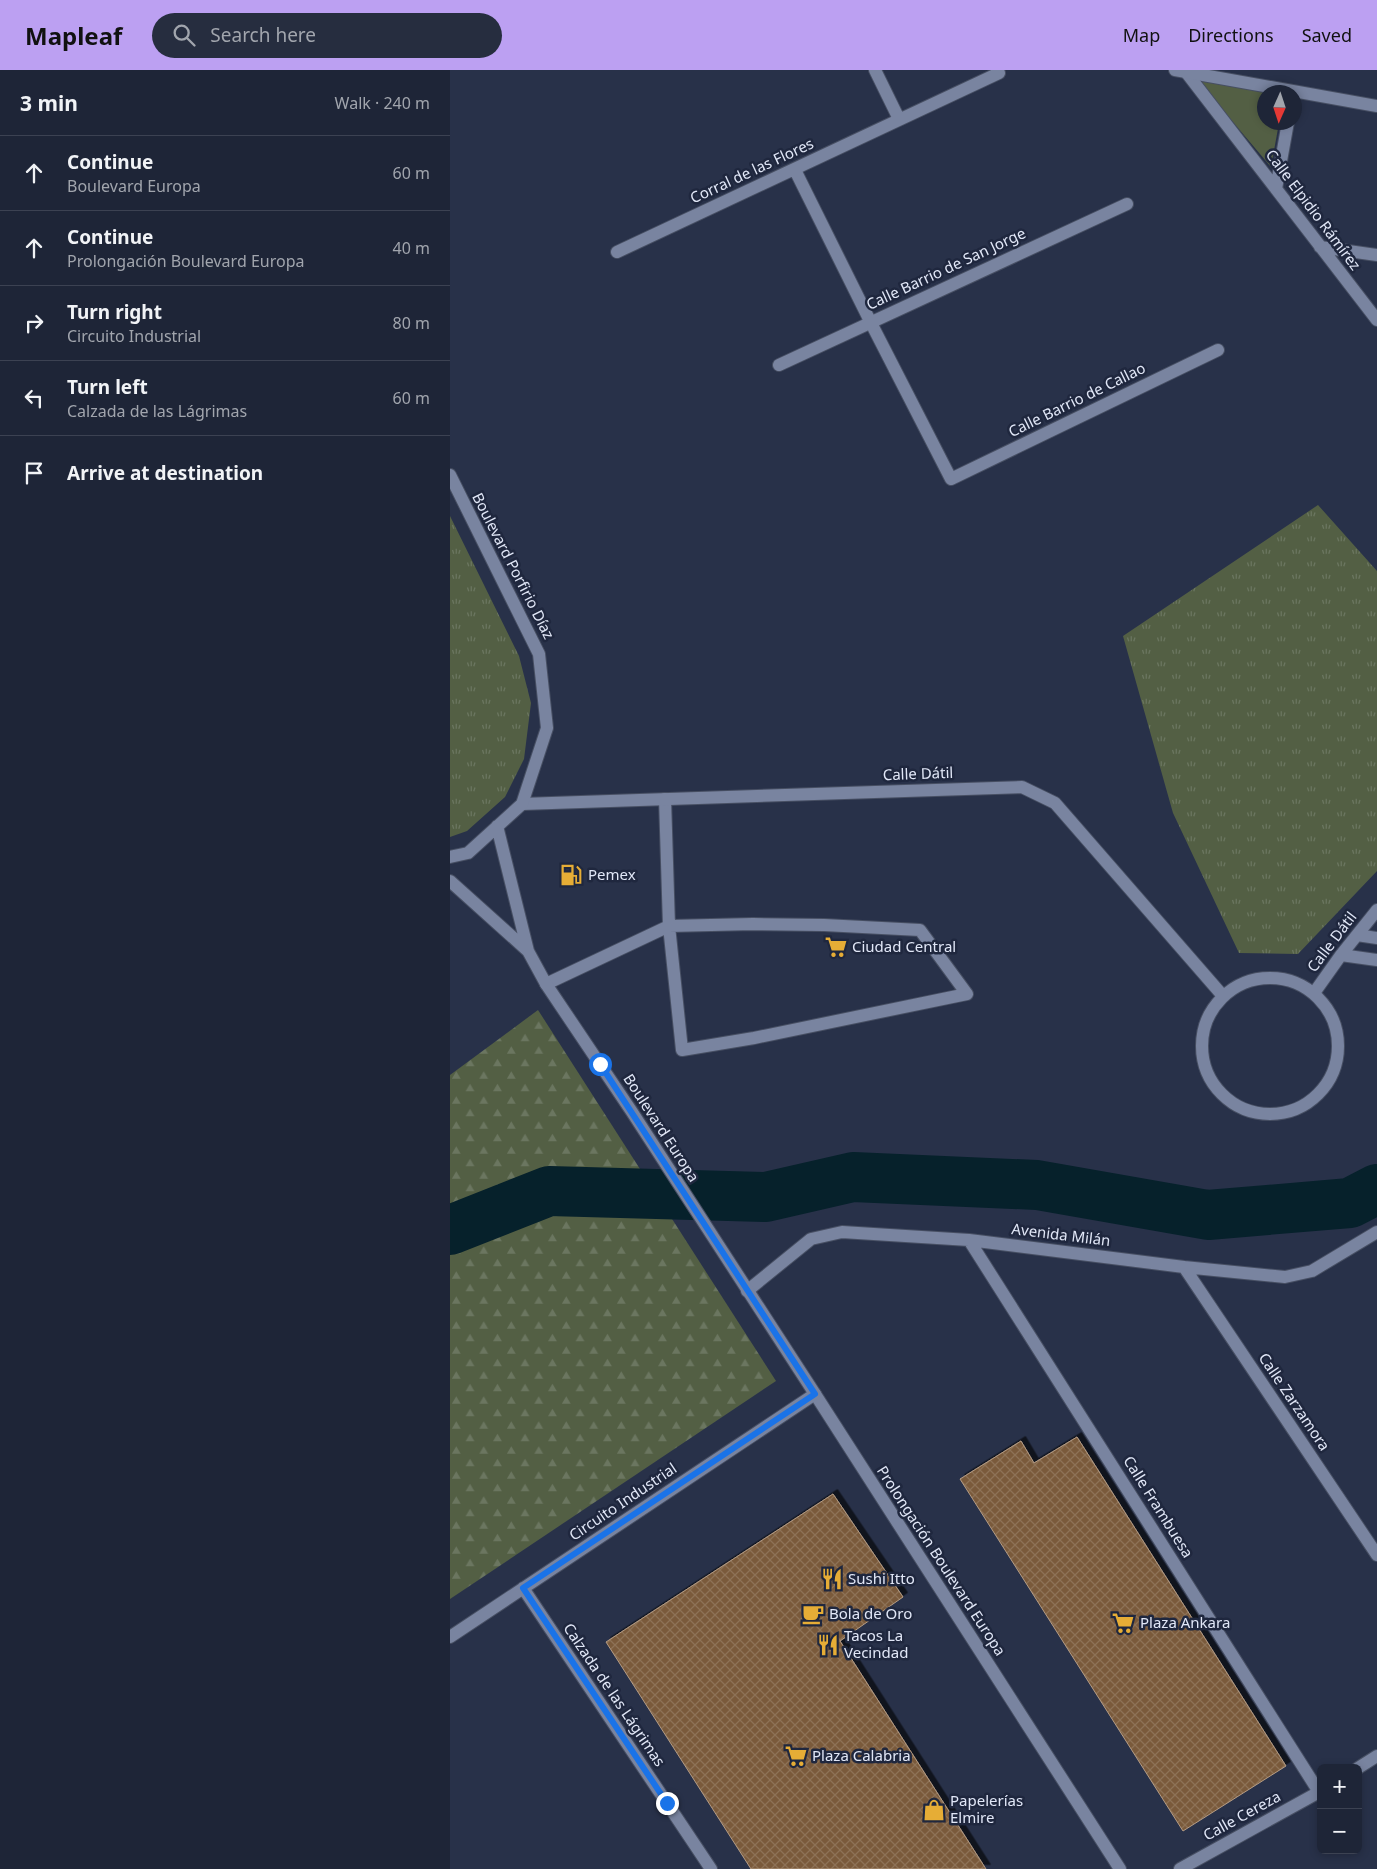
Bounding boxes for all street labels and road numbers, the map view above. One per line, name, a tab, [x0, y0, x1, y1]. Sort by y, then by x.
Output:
street label: Corral de las Flores	[687, 133, 817, 207]
street label: Calle Elpidio Rámírez	[1262, 145, 1366, 274]
street label: Calle Barrio de San Jorge	[863, 222, 1029, 314]
street label: Calle Barrio de Callao	[1005, 357, 1148, 441]
street label: Boulevard Porfirio Díaz	[468, 489, 560, 642]
street label: Calle Dátil	[882, 762, 954, 784]
street label: Calle Dátil	[1302, 907, 1360, 976]
street label: Boulevard Europa	[619, 1069, 704, 1185]
street label: Avenida Milán	[1011, 1218, 1112, 1250]
street label: Calle Zarzamora	[1255, 1349, 1335, 1454]
street label: Calle Frambuesa	[1119, 1452, 1198, 1561]
street label: Circuito Industrial	[565, 1458, 680, 1545]
street label: Prolongación Boulevard Europa	[873, 1462, 1011, 1659]
street label: Calzada de las Lágrimas	[559, 1619, 670, 1770]
street label: Calle Cereza	[1199, 1786, 1284, 1845]

